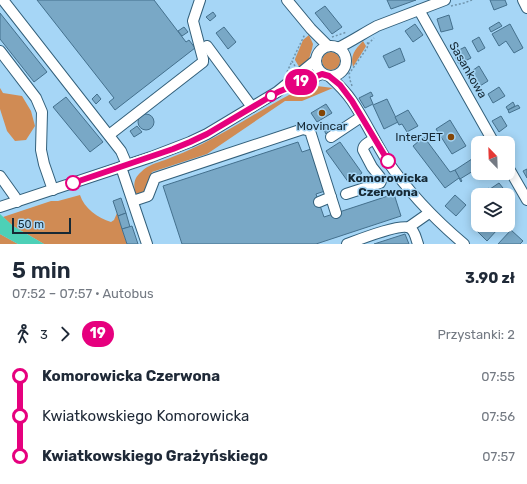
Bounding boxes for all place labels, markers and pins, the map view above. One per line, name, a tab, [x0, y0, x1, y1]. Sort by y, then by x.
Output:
unlabelled marker	[265, 90, 277, 102]
marker: Movincar	[317, 108, 327, 118]
place label: Movincar	[297, 119, 348, 133]
place label: InterJET	[395, 130, 443, 144]
marker: InterJET	[446, 132, 456, 142]
marker: Komorowicka Czerwona	[380, 153, 396, 169]
place label: Komorowicka Czerwona	[348, 171, 428, 199]
unlabelled marker	[65, 175, 81, 191]

